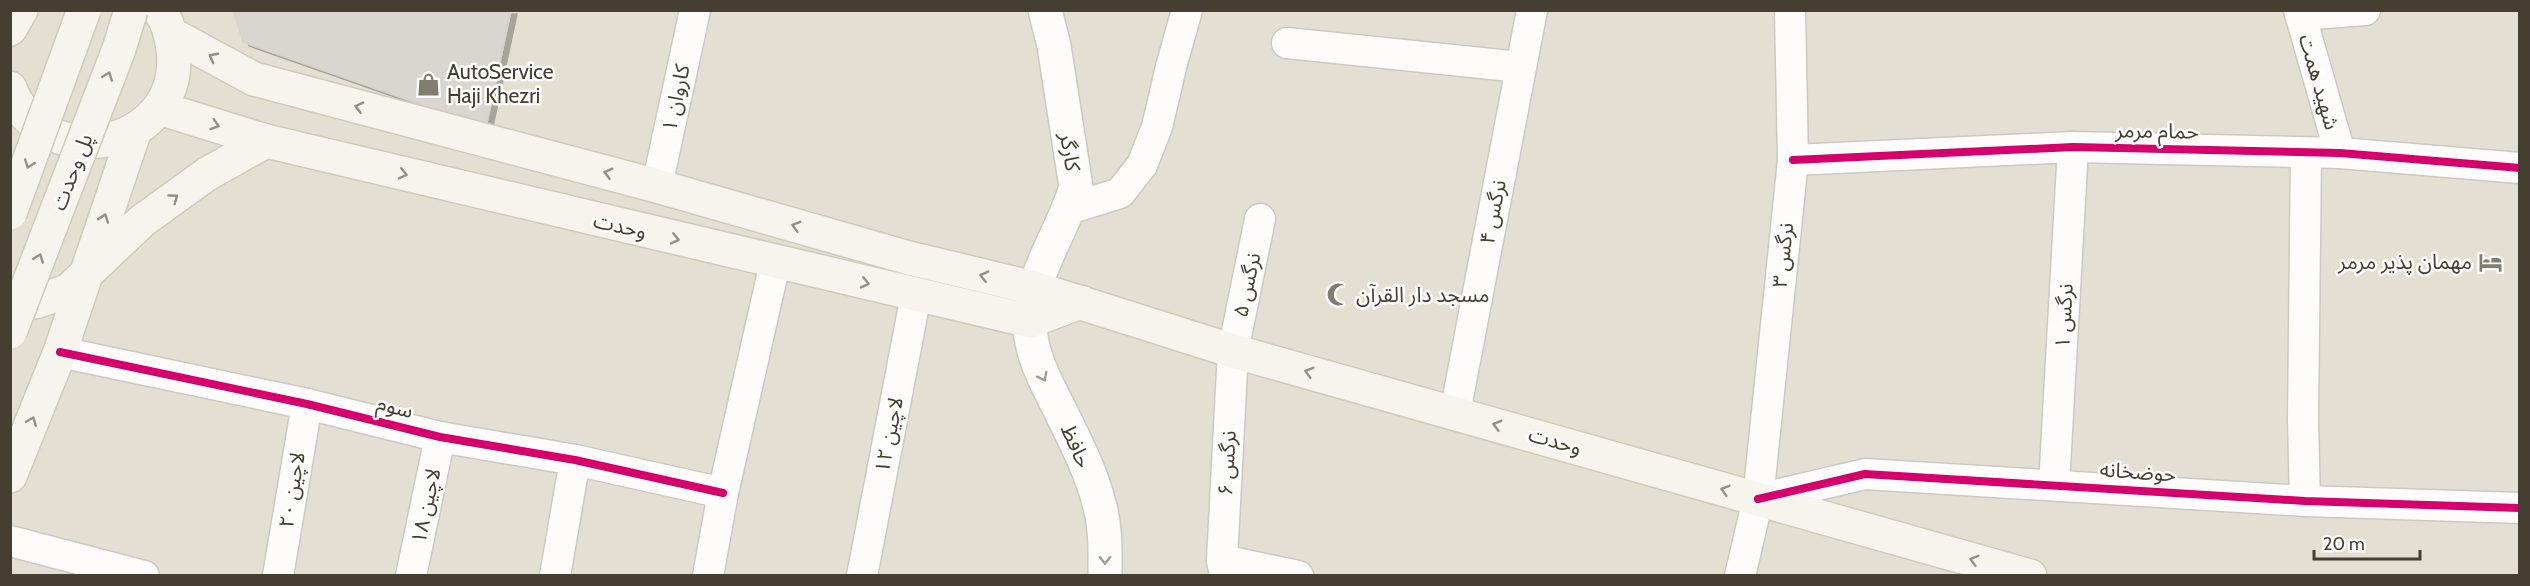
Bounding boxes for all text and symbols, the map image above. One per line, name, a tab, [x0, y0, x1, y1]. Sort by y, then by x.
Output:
street label: شهید همت	[2294, 31, 2345, 132]
one-way arrow	[208, 53, 219, 64]
place label: AutoService Haji Khezri	[447, 59, 554, 109]
street label: کاروان ۱	[656, 62, 695, 134]
one-way arrow	[101, 71, 114, 82]
shop icon: AutoService Haji Khezri	[416, 71, 442, 97]
one-way arrow	[354, 102, 365, 114]
street label: حمام مرمر	[2114, 117, 2199, 148]
one-way arrow	[209, 118, 220, 130]
street label: پل وحدت	[46, 130, 99, 214]
street label: کارگر	[1055, 130, 1086, 173]
one-way arrow	[23, 158, 36, 169]
one-way arrow	[398, 167, 408, 180]
one-way arrow	[603, 168, 614, 180]
street label: نرگس ۴	[1474, 178, 1511, 246]
one-way arrow	[168, 194, 179, 205]
street label: وحدت	[591, 207, 649, 244]
one-way arrow	[97, 213, 109, 224]
one-way arrow	[791, 221, 802, 233]
street label: نرگس ۳	[1767, 221, 1798, 289]
one-way arrow	[669, 231, 679, 244]
place label: مهمان پذیر مرمر	[2337, 249, 2472, 275]
hotel icon: مهمان پذیر مرمر	[2477, 249, 2503, 275]
street label: نرگس ۵	[1228, 250, 1266, 319]
one-way arrow	[32, 253, 44, 264]
one-way arrow	[980, 270, 990, 283]
one-way arrow	[859, 276, 869, 289]
mosque icon: مسجد دار القرآن	[1325, 282, 1351, 308]
place label: مسجد دار القرآن	[1356, 282, 1490, 307]
street label: نرگس ۱	[2049, 283, 2078, 349]
one-way arrow	[1305, 367, 1315, 379]
one-way arrow	[1036, 371, 1048, 382]
street label: سوم	[373, 390, 416, 427]
street label: لاچین ۱۲	[869, 395, 909, 475]
one-way arrow	[25, 417, 37, 428]
street label: حافظ	[1056, 420, 1097, 472]
one-way arrow	[1492, 420, 1503, 432]
street label: وحدت	[1526, 421, 1584, 460]
street label: نرگس ۶	[1212, 430, 1241, 496]
street label: لاچین ۲۰	[273, 450, 311, 530]
street label: حوضخانه	[2099, 456, 2177, 487]
street label: لاچین ۱۸	[405, 466, 447, 546]
one-way arrow	[1720, 484, 1730, 497]
scale bar	[2314, 523, 2420, 561]
text: 20 m	[2323, 533, 2365, 555]
one-way arrow	[1969, 554, 1979, 567]
one-way arrow	[1099, 555, 1111, 564]

